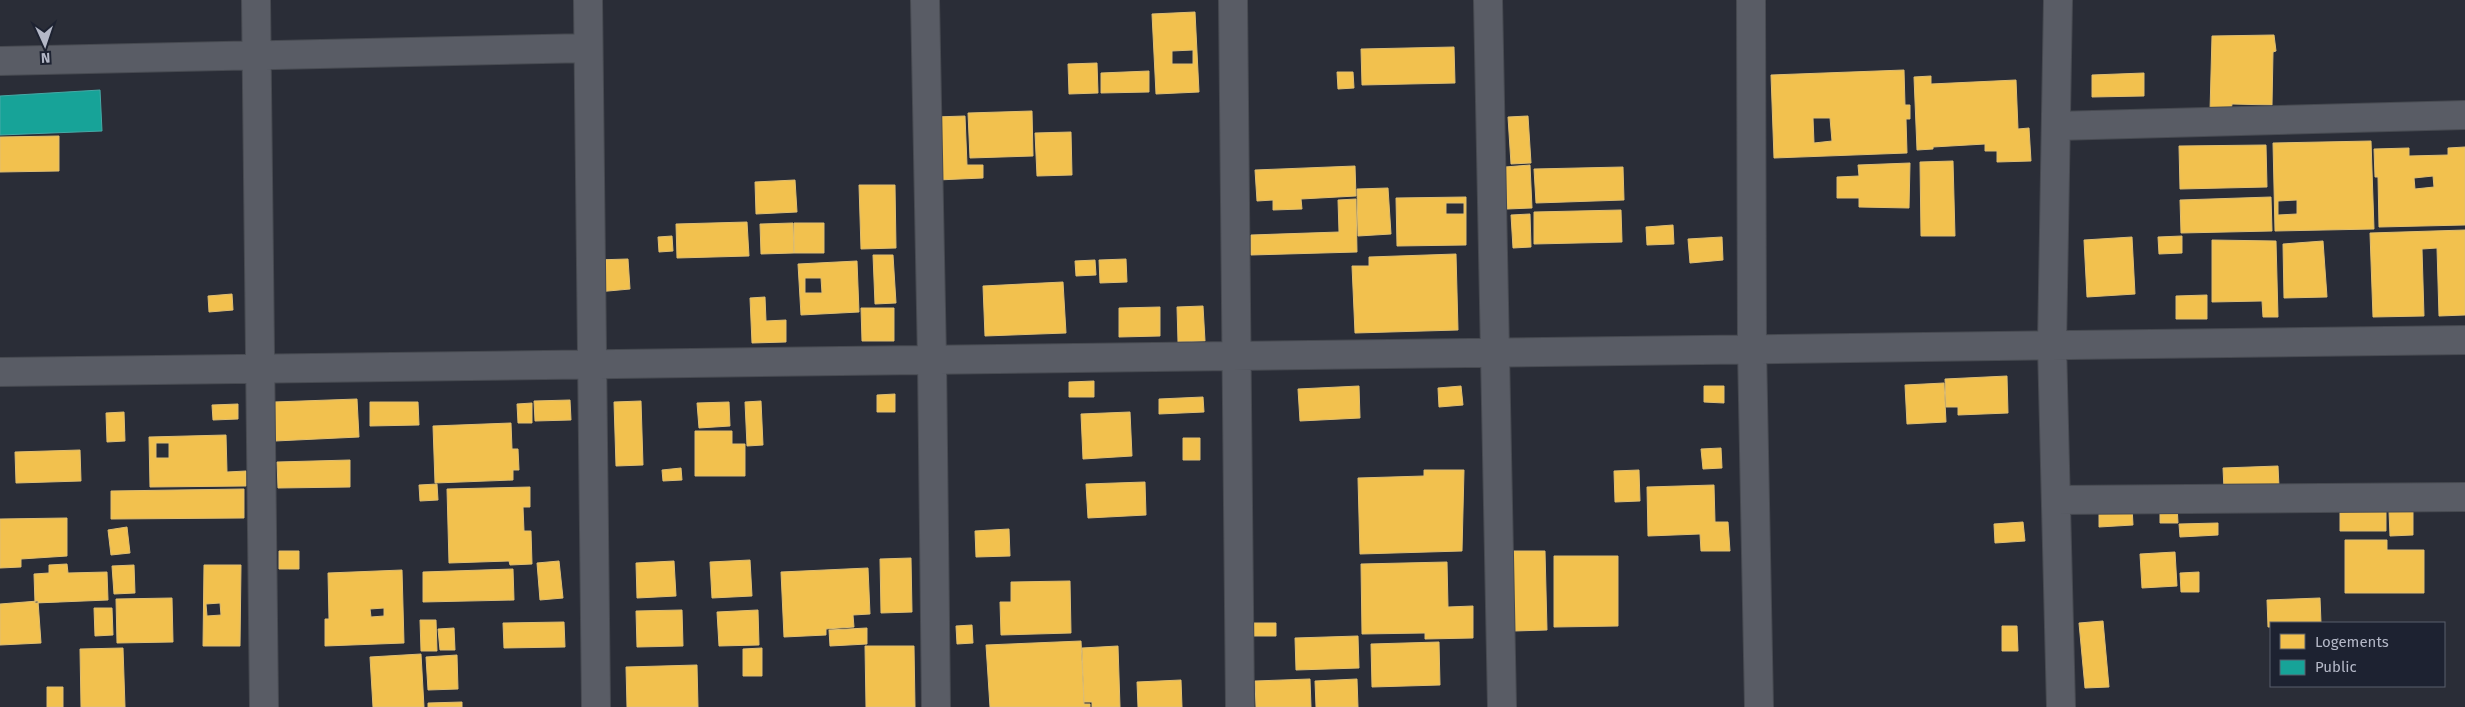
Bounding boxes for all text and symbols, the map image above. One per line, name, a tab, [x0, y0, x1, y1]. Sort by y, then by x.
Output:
north arrow	[20, 20, 70, 70]
text: N	[41, 49, 51, 66]
legend	[2270, 622, 2445, 687]
text: Logements	[2315, 633, 2389, 651]
text: Public	[2315, 658, 2357, 676]

